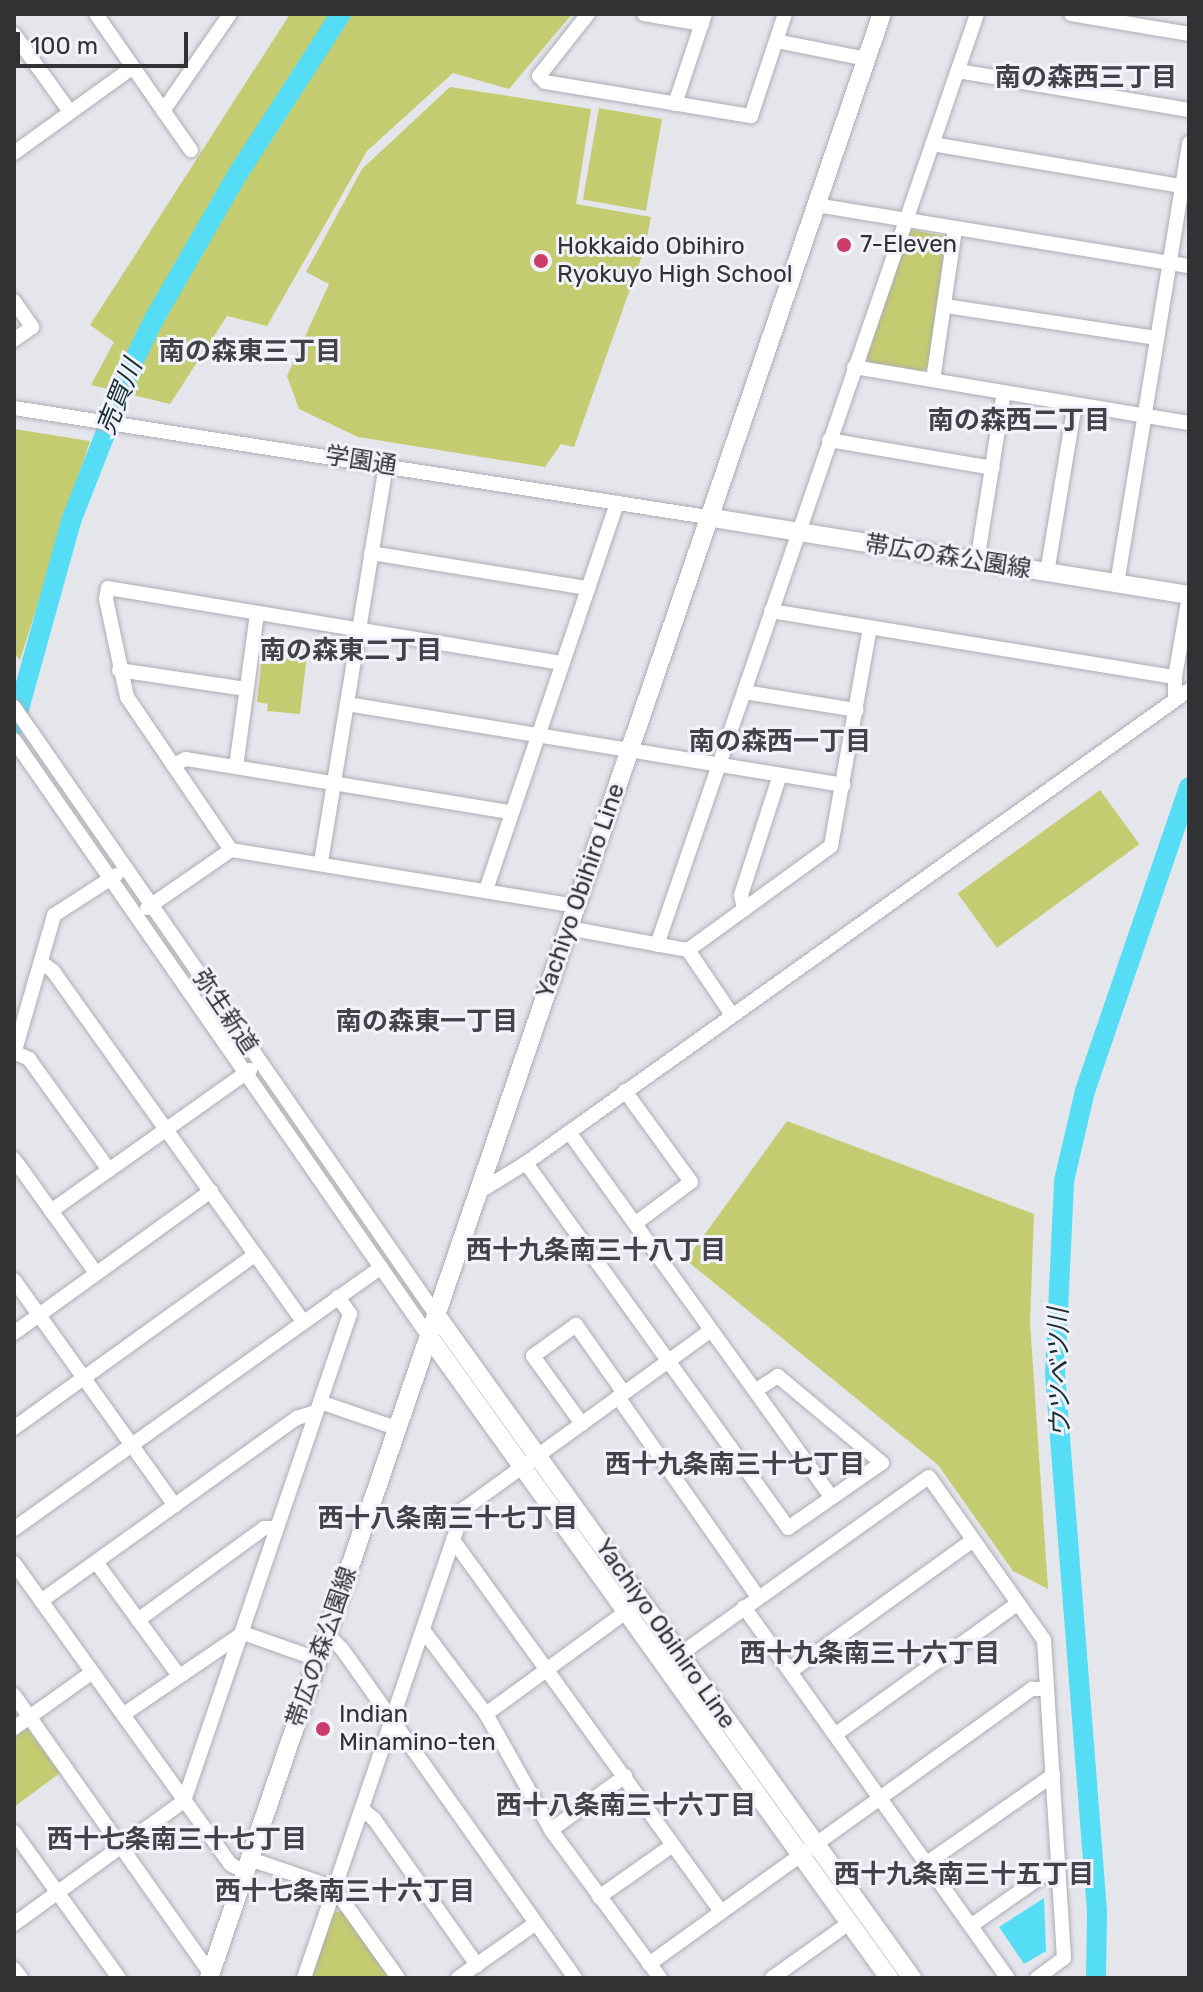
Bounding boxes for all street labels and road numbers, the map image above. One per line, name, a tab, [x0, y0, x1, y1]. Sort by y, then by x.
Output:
street label: 学園通	[323, 441, 399, 481]
street label: 帯広の森公園線	[863, 530, 1033, 584]
street label: Yachiyo Obihiro Line	[531, 780, 631, 1002]
street label: 弥生新道	[186, 964, 264, 1060]
street label: Yachiyo Obihiro Line	[589, 1534, 741, 1734]
street label: 帯広の森公園線	[281, 1563, 363, 1731]

